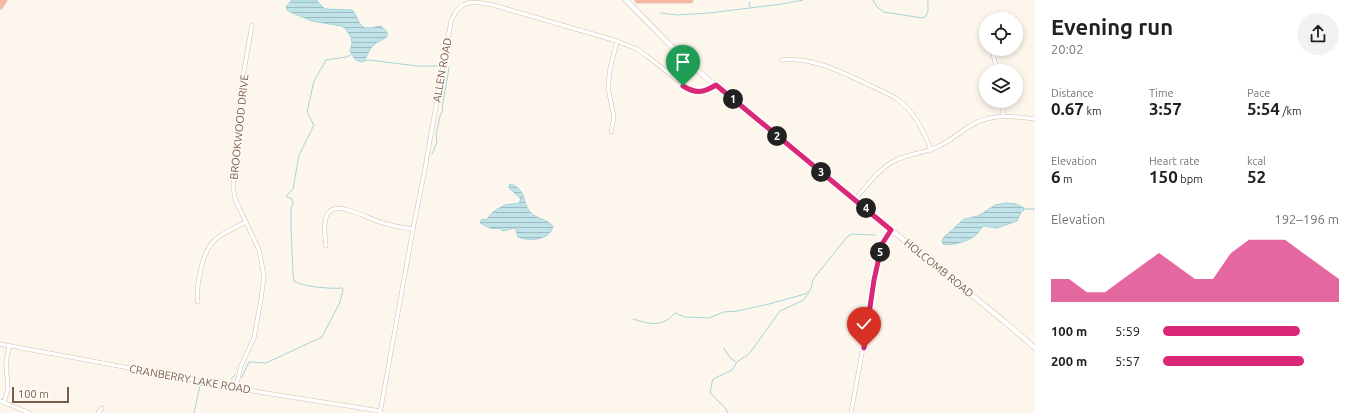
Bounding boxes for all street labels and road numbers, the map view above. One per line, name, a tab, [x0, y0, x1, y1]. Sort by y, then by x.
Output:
street label: ALLEN ROAD	[430, 37, 454, 103]
street label: BROOKWOOD DRIVE	[228, 74, 250, 180]
street label: HOLCOMB ROAD	[902, 236, 976, 300]
street label: CRANBERRY LAKE ROAD	[128, 362, 252, 396]

